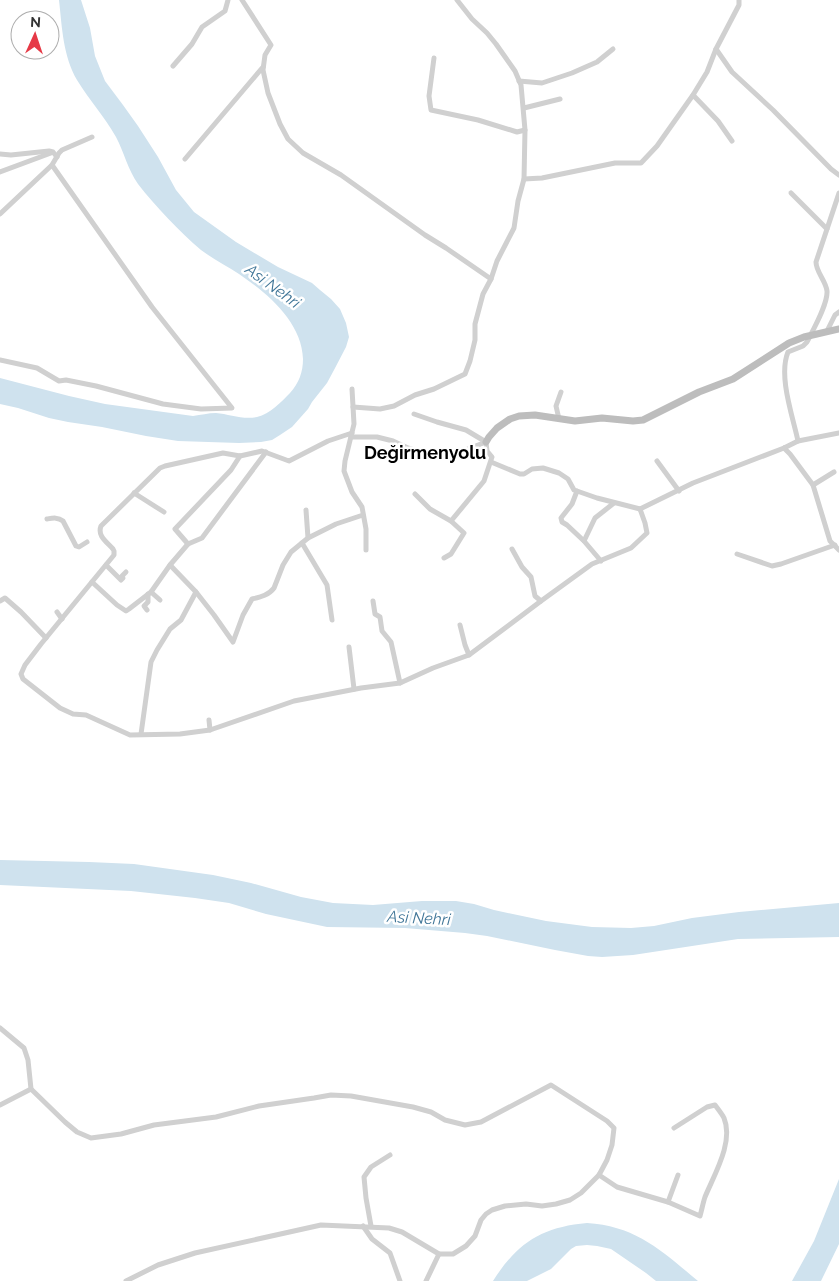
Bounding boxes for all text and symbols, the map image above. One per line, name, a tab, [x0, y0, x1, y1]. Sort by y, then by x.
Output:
north arrow	[10, 10, 60, 60]
text: N	[30, 14, 41, 30]
water label: Asi Nehri	[241, 259, 305, 313]
district label: Değirmenyolu	[364, 442, 486, 463]
water label: Asi Nehri	[386, 907, 452, 929]

